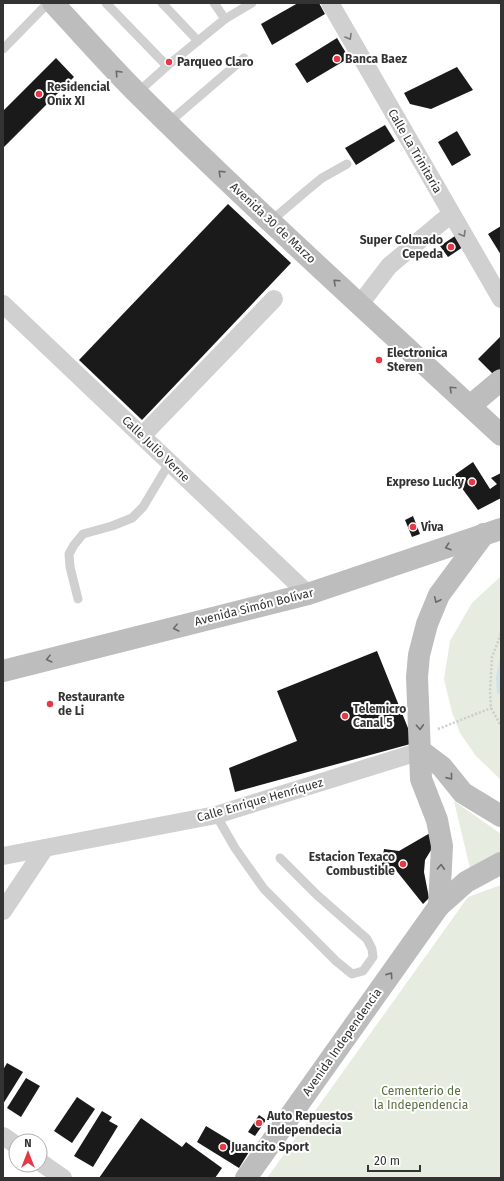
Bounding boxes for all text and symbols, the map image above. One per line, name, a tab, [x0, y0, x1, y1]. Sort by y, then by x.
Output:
one-way arrow	[345, 33, 352, 40]
place label: Banca Baez	[345, 52, 407, 66]
marker: Banca Baez	[332, 54, 342, 64]
place label: Parqueo Claro	[177, 55, 253, 69]
marker: Parqueo Claro	[164, 57, 174, 67]
one-way arrow	[115, 70, 123, 78]
place label: Residencial Onix XI	[47, 80, 110, 108]
marker: Residencial Onix XI	[34, 89, 44, 99]
street label: Calle La Trinitaria	[385, 106, 445, 196]
one-way arrow	[218, 171, 226, 178]
street label: Avenida 30 de Marzo	[227, 180, 319, 266]
one-way arrow	[459, 230, 466, 237]
place label: Super Colmado Cepeda	[360, 233, 443, 261]
marker: Super Colmado Cepeda	[446, 242, 456, 252]
one-way arrow	[333, 279, 341, 286]
place label: Electronica Steren	[387, 346, 448, 374]
marker: Electronica Steren	[374, 355, 384, 365]
one-way arrow	[449, 386, 457, 394]
street label: Calle Julio Verne	[119, 413, 193, 485]
place label: Expreso Lucky	[386, 475, 465, 489]
marker: Expreso Lucky	[467, 477, 477, 487]
place label: Viva	[420, 520, 444, 534]
marker: Viva	[408, 522, 418, 532]
one-way arrow	[444, 542, 451, 551]
street label: Avenida Simón Bolívar	[193, 585, 315, 629]
one-way arrow	[434, 596, 442, 603]
one-way arrow	[172, 623, 179, 631]
one-way arrow	[46, 655, 53, 663]
place label: Restaurante de Li	[58, 690, 125, 718]
marker: Restaurante de Li	[45, 699, 55, 709]
place label: Telemicro Canal 5	[353, 702, 406, 730]
marker: Telemicro Canal 5	[340, 711, 350, 721]
one-way arrow	[416, 724, 424, 730]
one-way arrow	[445, 773, 452, 780]
street label: Calle Enrique Henríquez	[195, 775, 325, 825]
place label: Estacion Texaco Combustible	[309, 850, 395, 878]
marker: Estacion Texaco Combustible	[398, 859, 408, 869]
one-way arrow	[437, 864, 446, 870]
one-way arrow	[385, 973, 392, 980]
street label: Avenida Independencia	[300, 986, 384, 1098]
park label: Cementerio de la Independencia	[374, 1084, 468, 1112]
place label: Auto Repuestos Independecia	[266, 1109, 353, 1137]
marker: Auto Repuestos Independecia	[254, 1118, 264, 1128]
north arrow	[8, 1133, 48, 1173]
text: N	[24, 1137, 32, 1150]
place label: Juancito Sport	[230, 1140, 309, 1154]
marker: Juancito Sport	[218, 1142, 228, 1152]
scale bar	[368, 1147, 420, 1173]
text: 20 m	[374, 1154, 400, 1168]

